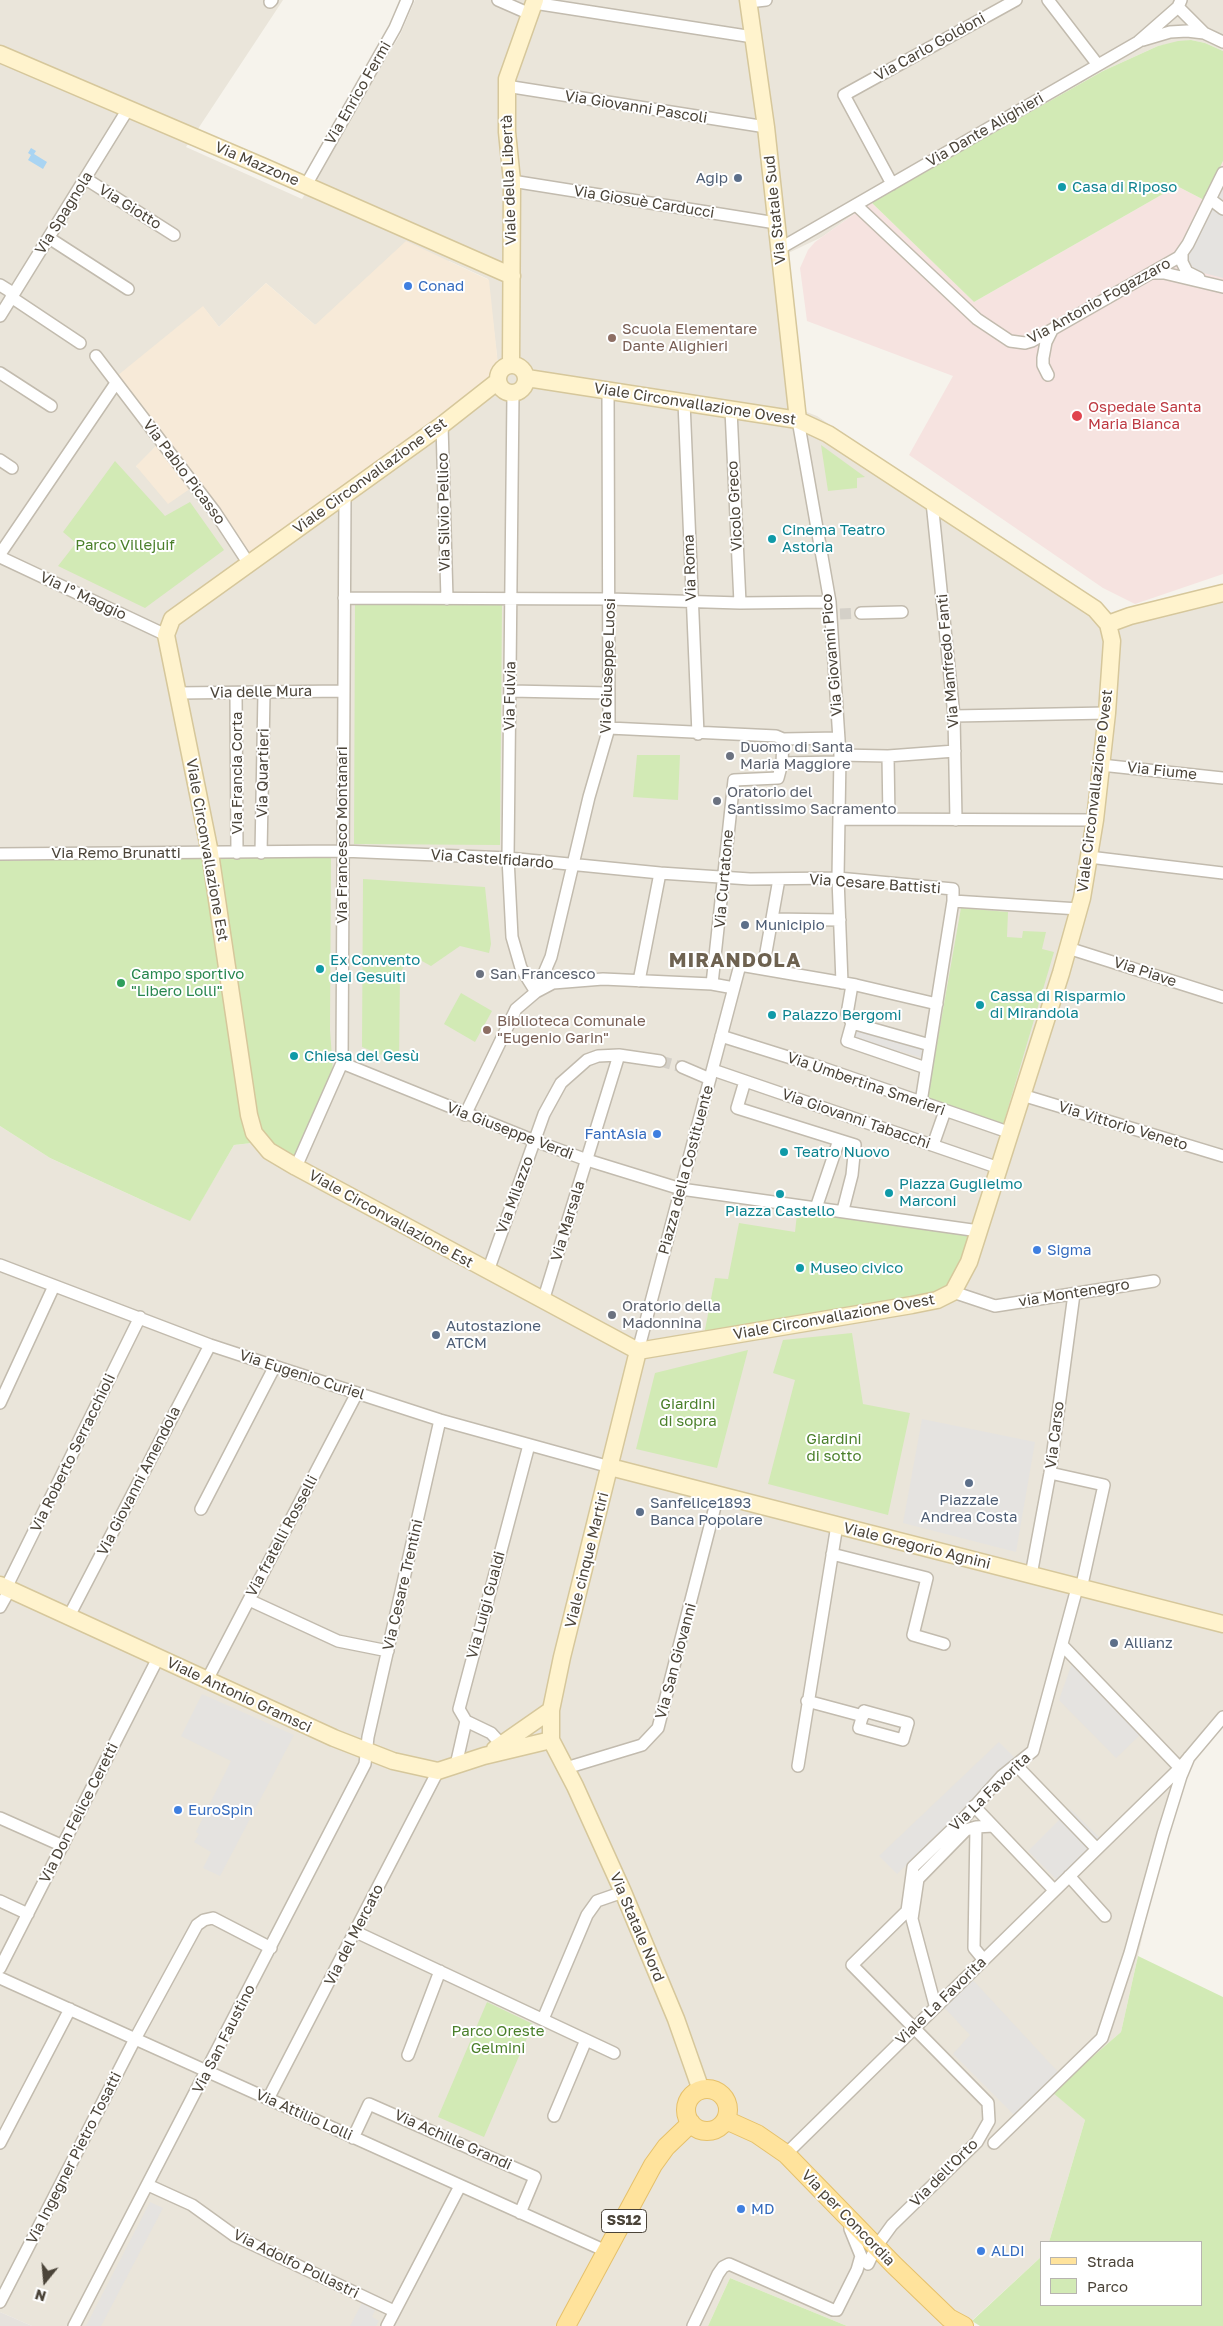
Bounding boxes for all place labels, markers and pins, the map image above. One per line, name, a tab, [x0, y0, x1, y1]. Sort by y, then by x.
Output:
place label: Agip	[696, 169, 728, 187]
marker: Agip	[732, 172, 744, 184]
place label: Casa di Riposo	[1072, 178, 1177, 196]
marker: Casa di Riposo	[1056, 181, 1068, 193]
place label: Conad	[418, 277, 464, 295]
marker: Conad	[402, 280, 414, 292]
place label: Scuola Elementare Dante Alighieri	[622, 320, 757, 355]
marker: Scuola Elementare Dante Alighieri	[606, 332, 618, 344]
place label: Ospedale Santa Maria Bianca	[1088, 398, 1201, 433]
marker: Ospedale Santa Maria Bianca	[1070, 409, 1084, 423]
place label: Cinema Teatro Astoria	[782, 521, 885, 556]
marker: Cinema Teatro Astoria	[766, 533, 778, 545]
place label: Duomo di Santa Maria Maggiore	[740, 738, 853, 773]
marker: Duomo di Santa Maria Maggiore	[724, 750, 736, 762]
place label: Oratorio del Santissimo Sacramento	[727, 783, 897, 818]
marker: Oratorio del Santissimo Sacramento	[711, 795, 723, 807]
place label: Municipio	[755, 916, 825, 934]
marker: Municipio	[739, 919, 751, 931]
place label: Ex Convento dei Gesuiti	[330, 951, 420, 986]
marker: Ex Convento dei Gesuiti	[314, 963, 326, 975]
place label: Campo sportivo "Libero Lolli"	[131, 965, 244, 1000]
place label: San Francesco	[490, 965, 595, 983]
marker: San Francesco	[474, 968, 486, 980]
marker: Campo sportivo "Libero Lolli"	[115, 977, 127, 989]
place label: Cassa di Risparmio di Mirandola	[990, 987, 1126, 1022]
marker: Cassa di Risparmio di Mirandola	[974, 999, 986, 1011]
place label: Palazzo Bergomi	[782, 1006, 902, 1024]
marker: Palazzo Bergomi	[766, 1009, 778, 1021]
place label: Biblioteca Comunale "Eugenio Garin"	[497, 1012, 646, 1047]
marker: Biblioteca Comunale "Eugenio Garin"	[481, 1024, 493, 1036]
place label: Chiesa del Gesù	[304, 1047, 419, 1065]
marker: Chiesa del Gesù	[288, 1050, 300, 1062]
place label: FantAsia	[584, 1125, 647, 1143]
marker: FantAsia	[651, 1128, 663, 1140]
place label: Teatro Nuovo	[794, 1143, 890, 1161]
marker: Teatro Nuovo	[778, 1146, 790, 1158]
place label: Piazza Guglielmo Marconi	[899, 1175, 1022, 1210]
marker: Piazza Guglielmo Marconi	[883, 1187, 895, 1199]
marker: Piazza Castello	[774, 1188, 786, 1200]
place label: Piazza Castello	[725, 1202, 835, 1220]
place label: Sigma	[1047, 1241, 1092, 1259]
marker: Sigma	[1031, 1244, 1043, 1256]
place label: Museo civico	[810, 1259, 903, 1277]
marker: Museo civico	[794, 1262, 806, 1274]
place label: Oratorio della Madonnina	[622, 1297, 721, 1332]
marker: Oratorio della Madonnina	[606, 1309, 618, 1321]
place label: Autostazione ATCM	[446, 1317, 541, 1352]
marker: Autostazione ATCM	[430, 1329, 442, 1341]
marker: Piazzale Andrea Costa	[963, 1477, 975, 1489]
place label: Piazzale Andrea Costa	[921, 1491, 1017, 1526]
place label: Sanfelice1893 Banca Popolare	[650, 1494, 763, 1529]
marker: Sanfelice1893 Banca Popolare	[634, 1506, 646, 1518]
place label: Allianz	[1124, 1634, 1173, 1652]
marker: Allianz	[1108, 1637, 1120, 1649]
place label: EuroSpin	[188, 1801, 253, 1819]
marker: EuroSpin	[172, 1804, 184, 1816]
place label: MD	[751, 2200, 774, 2218]
marker: MD	[735, 2203, 747, 2215]
place label: ALDI	[991, 2242, 1025, 2260]
marker: ALDI	[975, 2245, 987, 2257]

